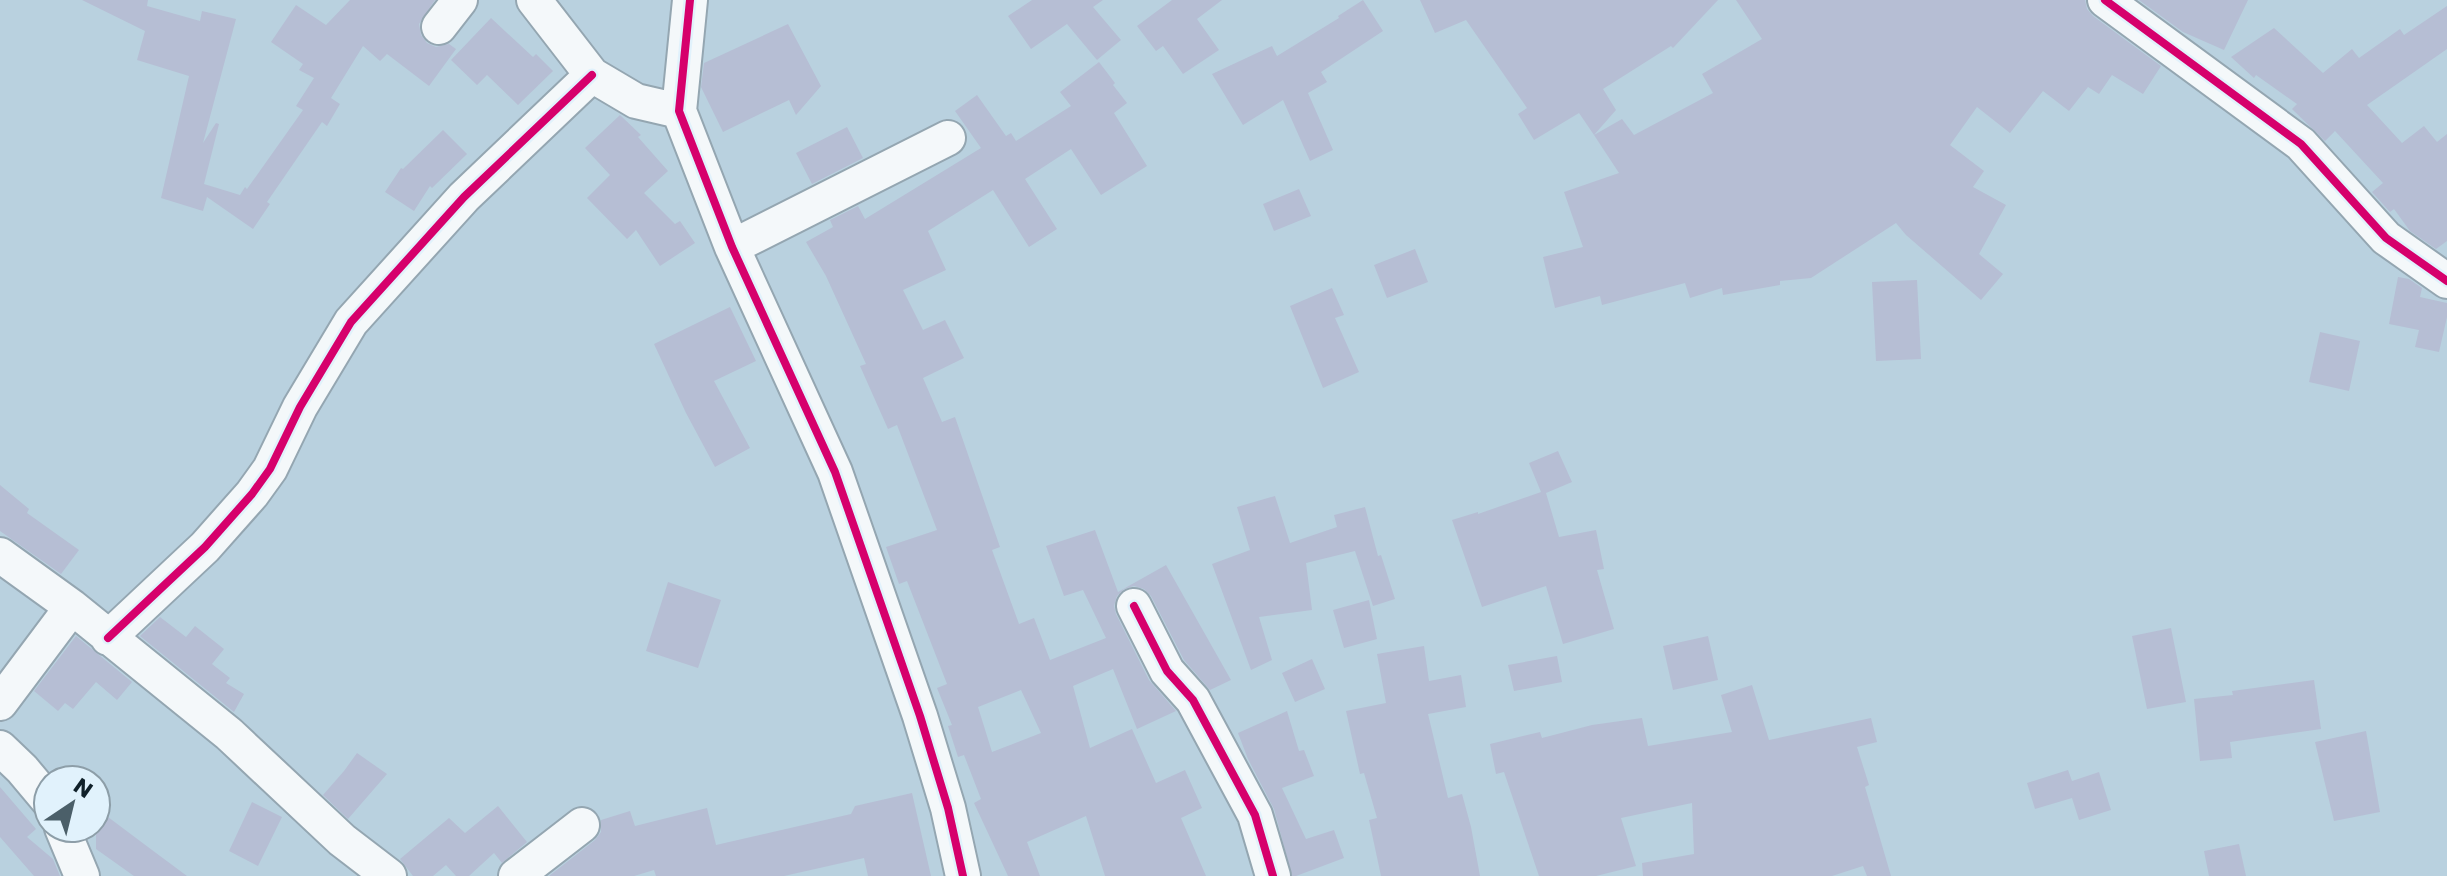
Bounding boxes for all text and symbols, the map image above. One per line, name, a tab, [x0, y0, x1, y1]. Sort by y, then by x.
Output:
north arrow	[32, 764, 112, 844]
text: N	[68, 771, 99, 805]

